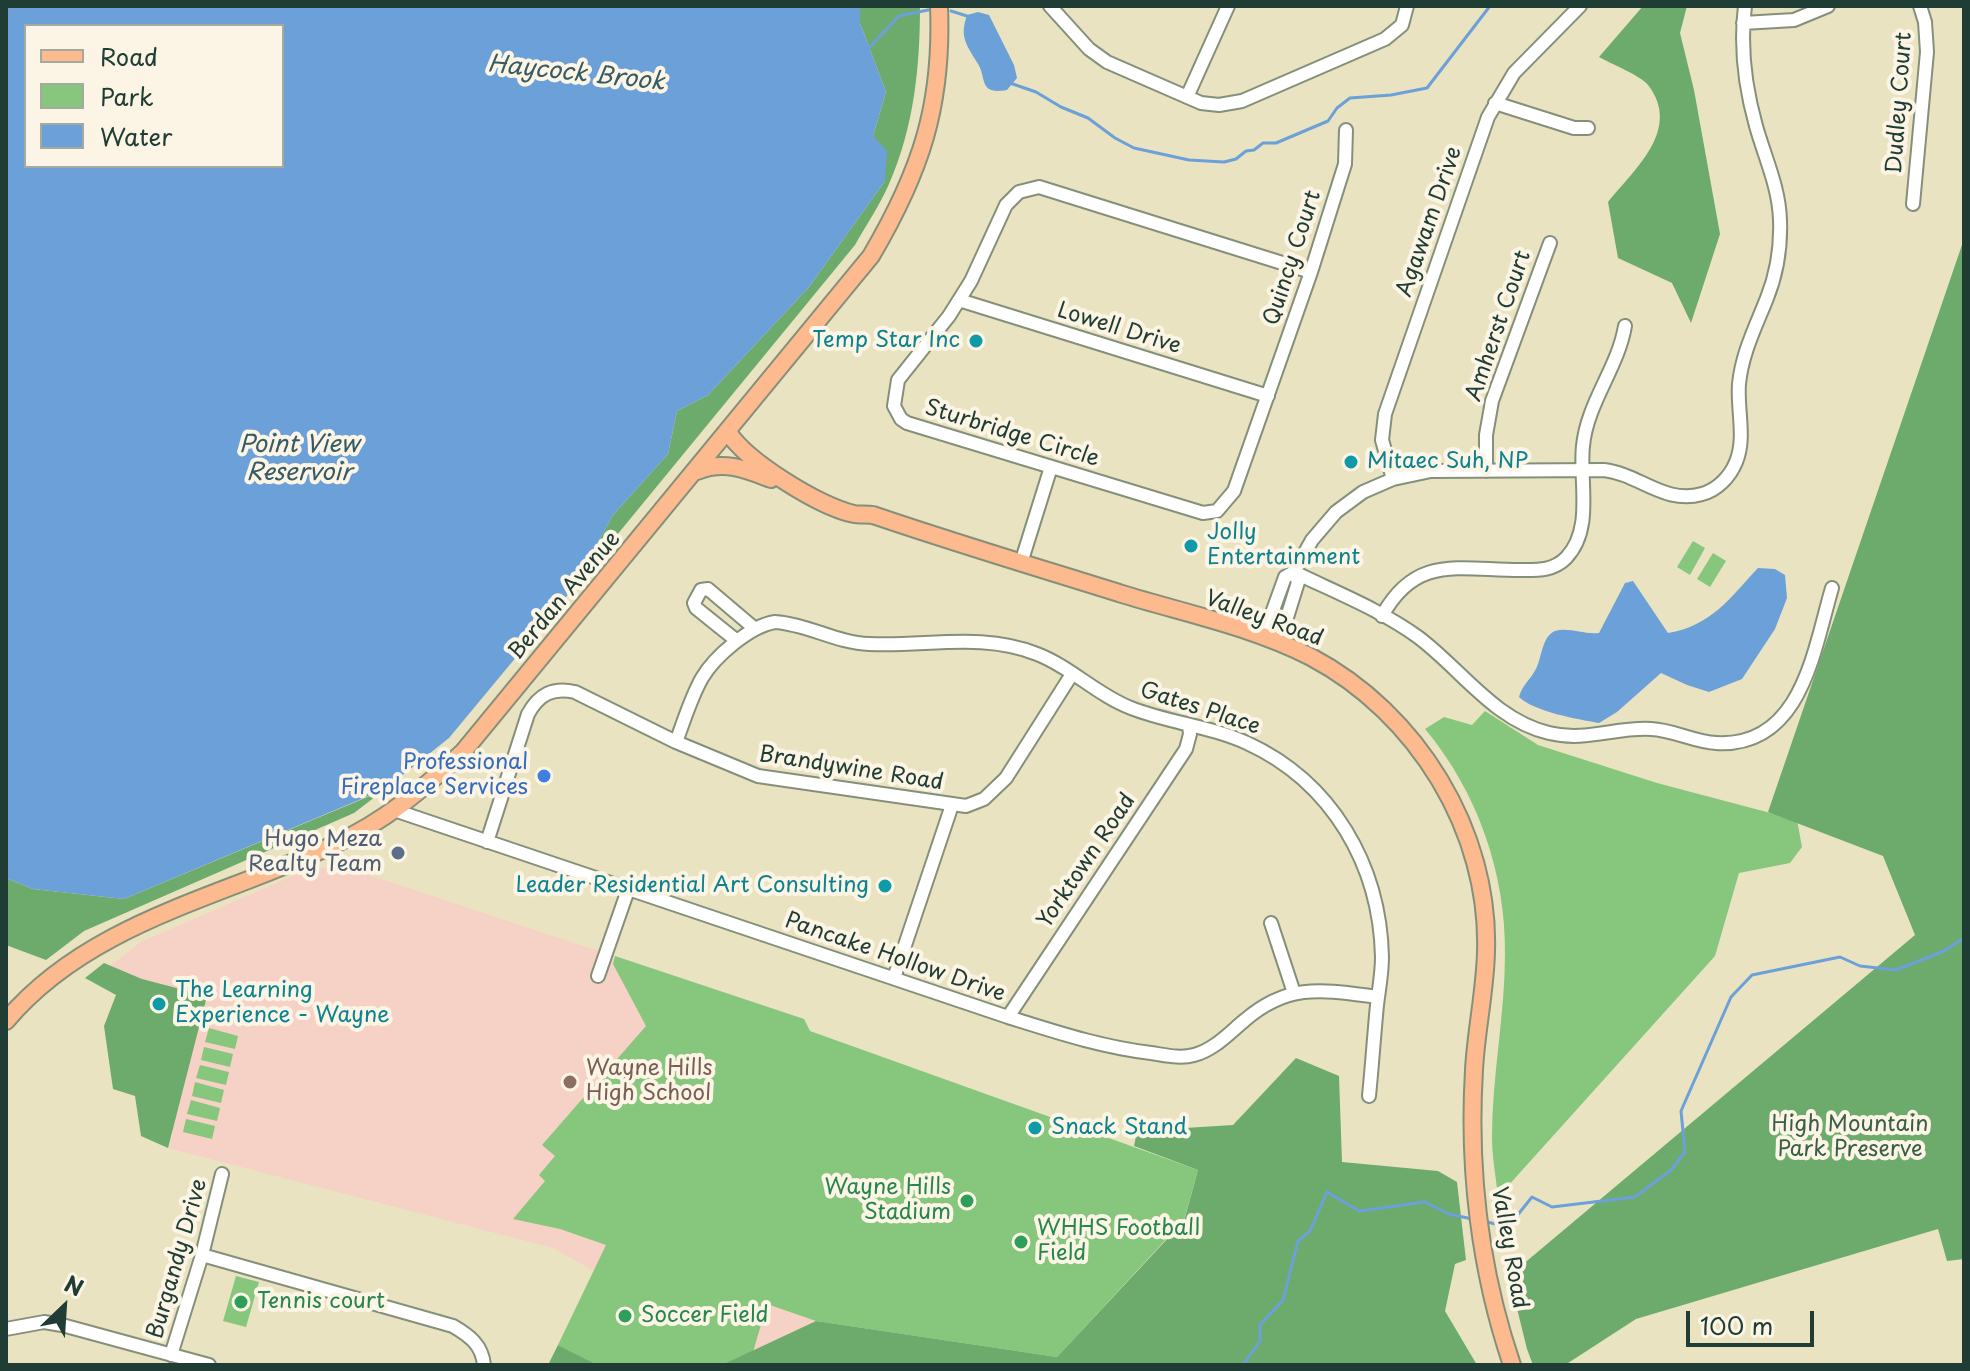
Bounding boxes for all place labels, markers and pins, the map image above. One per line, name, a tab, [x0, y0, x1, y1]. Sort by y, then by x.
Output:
place label: Temp Star Inc	[812, 328, 960, 354]
marker: Temp Star Inc	[967, 332, 985, 350]
place label: Mitaec Suh, NP	[1367, 449, 1528, 475]
marker: Mitaec Suh, NP	[1342, 453, 1360, 471]
place label: Jolly Entertainment	[1207, 520, 1360, 572]
marker: Jolly Entertainment	[1182, 537, 1200, 555]
place label: Professional Fireplace Services	[341, 750, 528, 802]
marker: Professional Fireplace Services	[535, 767, 553, 785]
place label: Hugo Meza Realty Team	[248, 827, 382, 878]
marker: Hugo Meza Realty Team	[389, 844, 407, 862]
place label: Leader Residential Art Consulting	[515, 873, 869, 899]
marker: Leader Residential Art Consulting	[876, 877, 894, 895]
place label: The Learning Experience - Wayne	[175, 978, 390, 1030]
marker: The Learning Experience - Wayne	[150, 995, 168, 1013]
place label: Wayne Hills High School	[586, 1056, 713, 1108]
marker: Wayne Hills High School	[561, 1073, 579, 1091]
place label: Snack Stand	[1051, 1115, 1187, 1141]
marker: Snack Stand	[1026, 1119, 1044, 1137]
place label: Wayne Hills Stadium	[824, 1175, 951, 1226]
marker: Wayne Hills Stadium	[958, 1192, 976, 1210]
place label: WHHS Football Field	[1037, 1216, 1200, 1268]
marker: WHHS Football Field	[1012, 1233, 1030, 1251]
place label: Tennis court	[257, 1289, 385, 1315]
marker: Tennis court	[232, 1293, 250, 1311]
place label: Soccer Field	[641, 1303, 768, 1329]
marker: Soccer Field	[616, 1307, 634, 1325]

